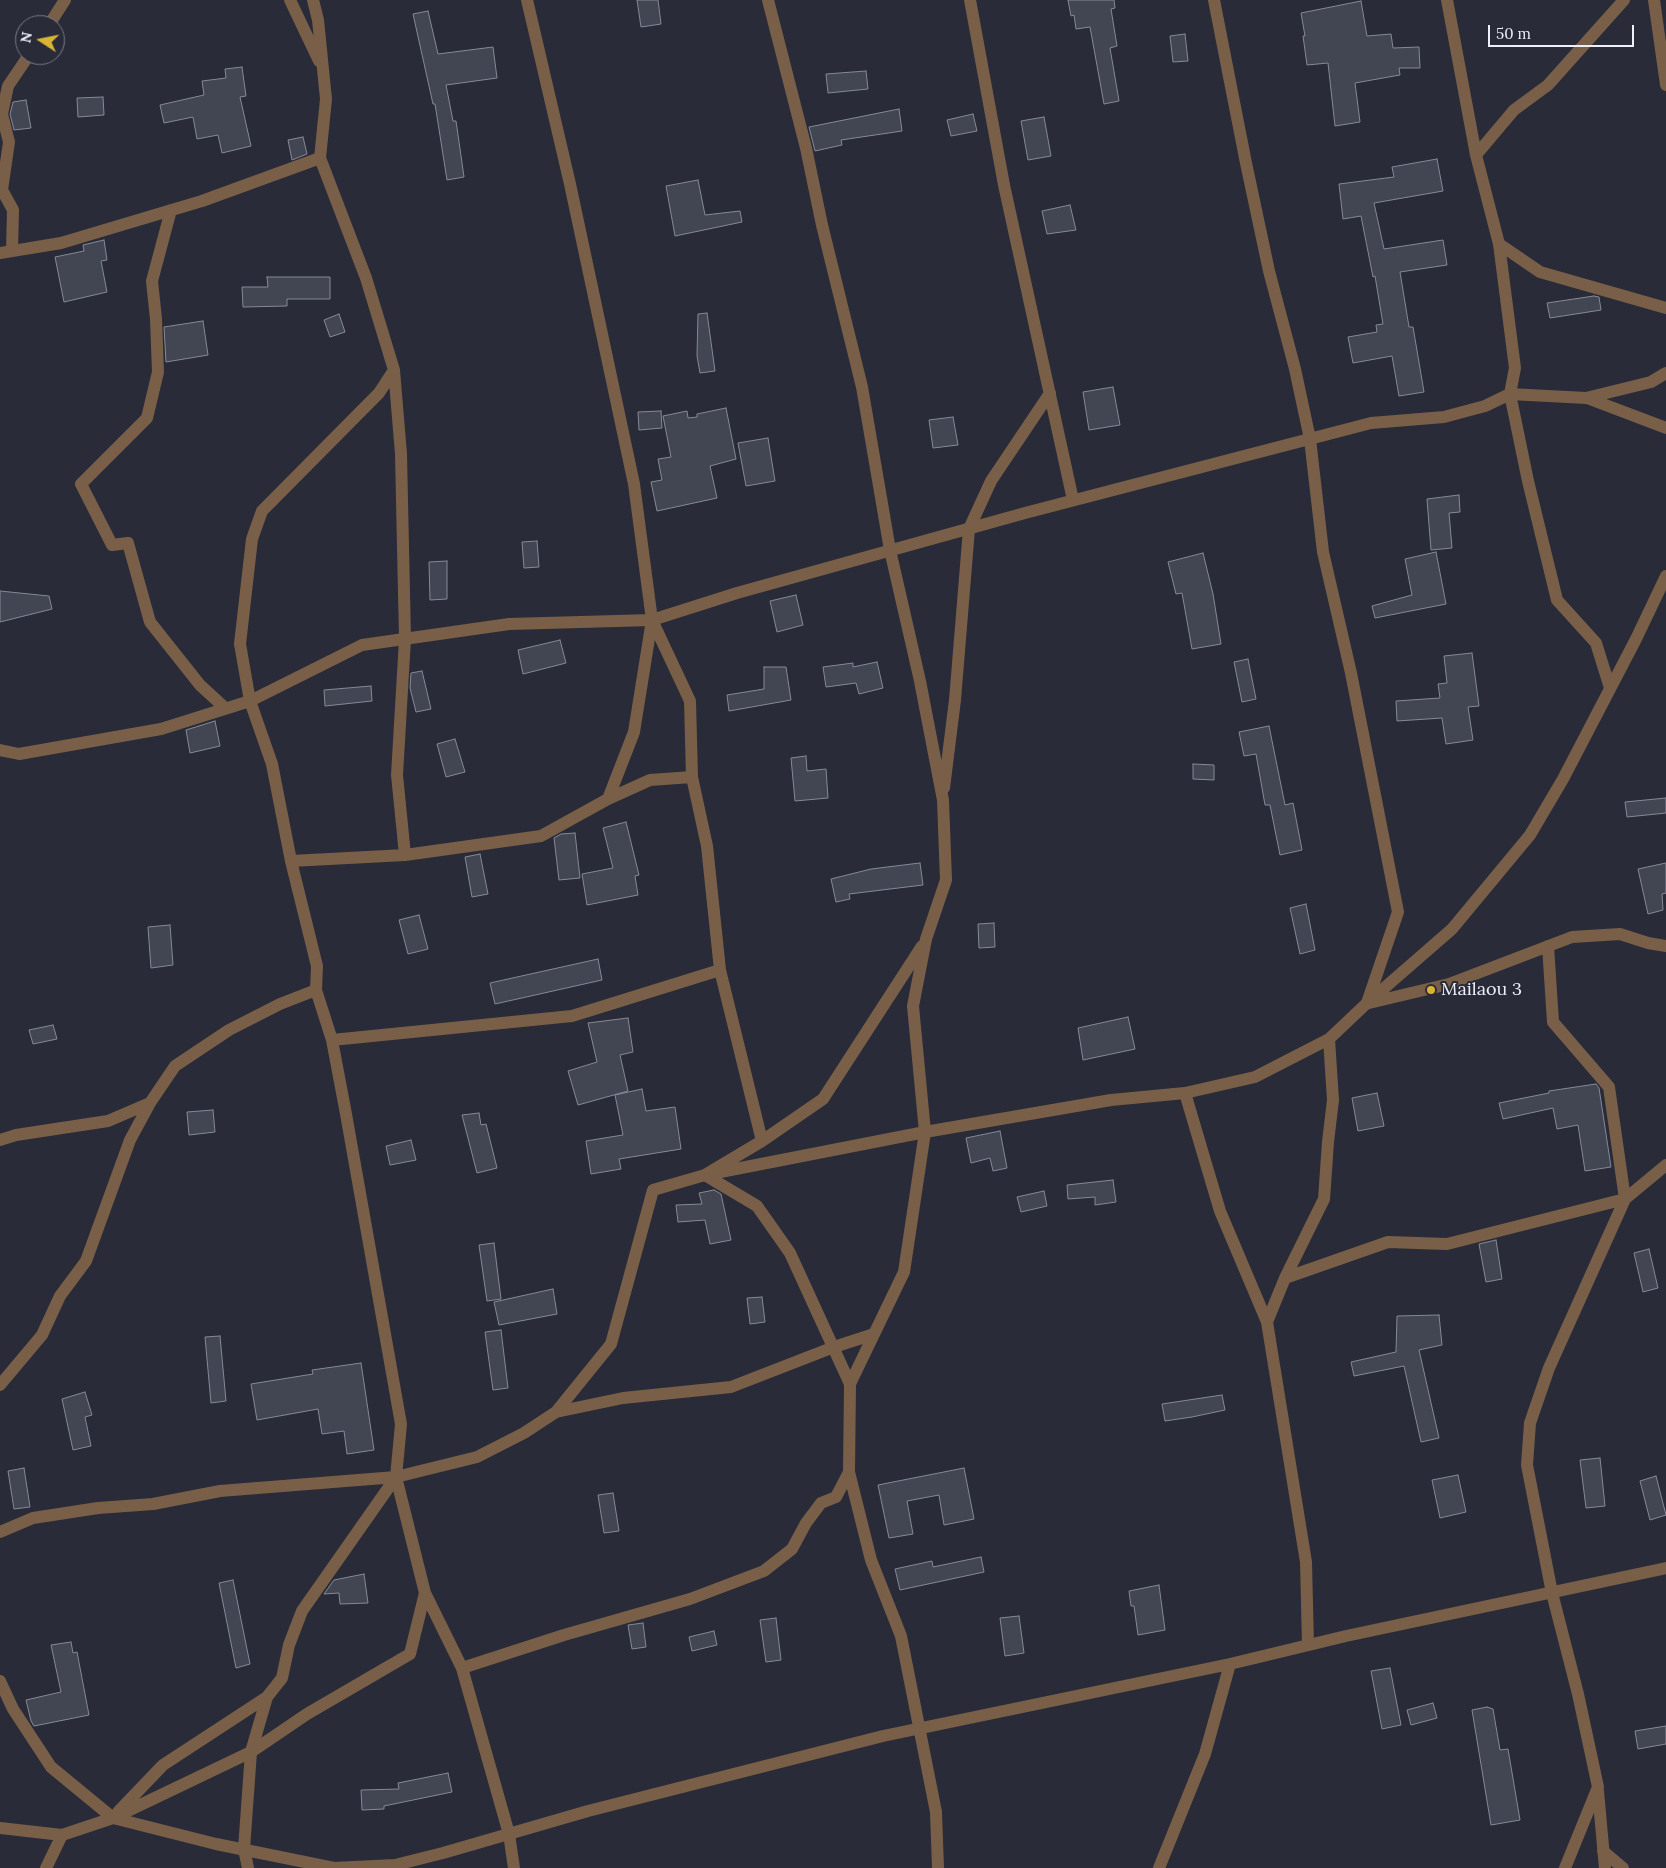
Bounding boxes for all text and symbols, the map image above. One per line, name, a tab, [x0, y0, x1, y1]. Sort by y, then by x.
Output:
north arrow	[15, 15, 65, 65]
scale bar	[1491, 15, 1637, 47]
text: 50 m	[1496, 24, 1531, 43]
text: N	[16, 30, 36, 44]
place label: Mailaou 3	[1441, 979, 1522, 1001]
marker: Mailaou 3	[1425, 984, 1437, 996]

